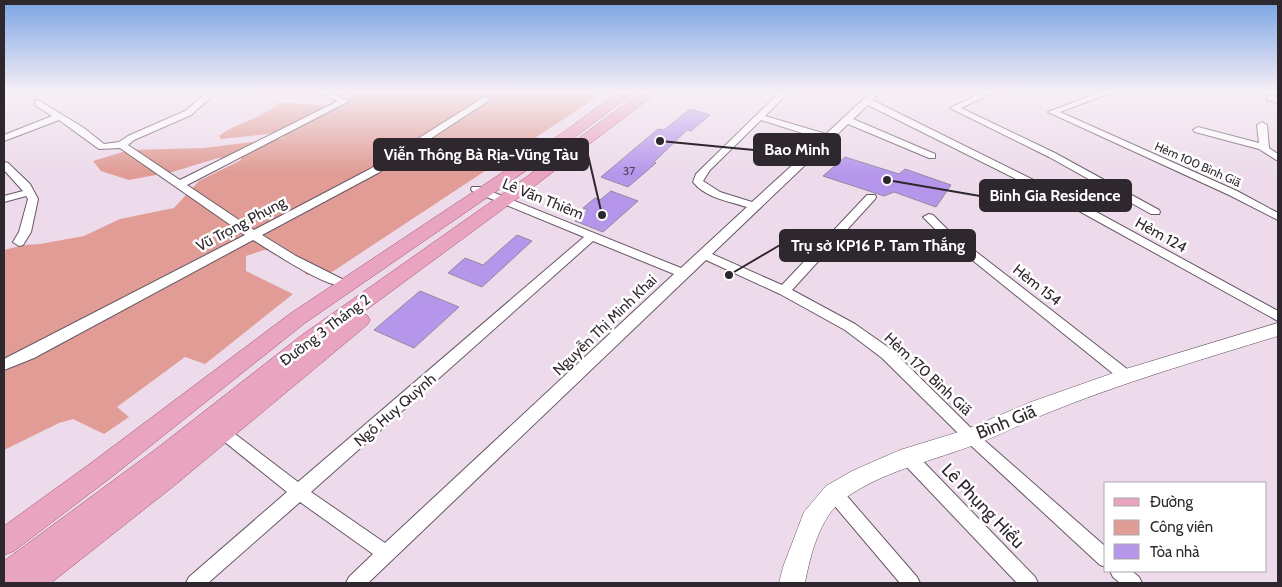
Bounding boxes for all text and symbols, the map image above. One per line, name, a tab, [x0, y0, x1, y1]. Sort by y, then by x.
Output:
callout: Bao Minh	[754, 134, 840, 165]
street label: Hẻm 100 Bình Giã	[1153, 138, 1244, 190]
callout: Viễn Thông Bà Rịa-Vũng Tàu	[374, 139, 588, 170]
text: Bao Minh	[764, 140, 830, 159]
text: Viễn Thông Bà Rịa-Vũng Tàu	[384, 145, 578, 164]
house number: 37	[623, 163, 635, 178]
street label: Lê Văn Thiêm	[500, 175, 586, 223]
callout: Binh Gia Residence	[980, 180, 1131, 211]
text: Binh Gia Residence	[989, 186, 1121, 205]
street label: Vũ Trọng Phụng	[193, 193, 289, 255]
street label: Hẻm 124	[1132, 214, 1190, 257]
callout: Trụ sở KP16 P. Tam Thắng	[780, 230, 975, 261]
text: Trụ sở KP16 P. Tam Thắng	[791, 236, 965, 255]
street label: Hẻm 154	[1009, 261, 1065, 310]
street label: Nguyễn Thị Minh Khai	[549, 271, 661, 379]
street label: Đường 3 Tháng 2	[276, 290, 374, 370]
street label: Hẻm 170 Bình Giã	[881, 329, 976, 420]
street label: Ngô Huy Quỳnh	[351, 370, 439, 450]
street label: Bình Giã	[973, 400, 1040, 444]
street label: Lê Phụng Hiểu	[937, 459, 1029, 553]
legend	[1104, 482, 1267, 572]
text: Đường	[1150, 493, 1193, 511]
text: Công viên	[1150, 518, 1213, 536]
text: Tòa nhà	[1150, 543, 1200, 561]

